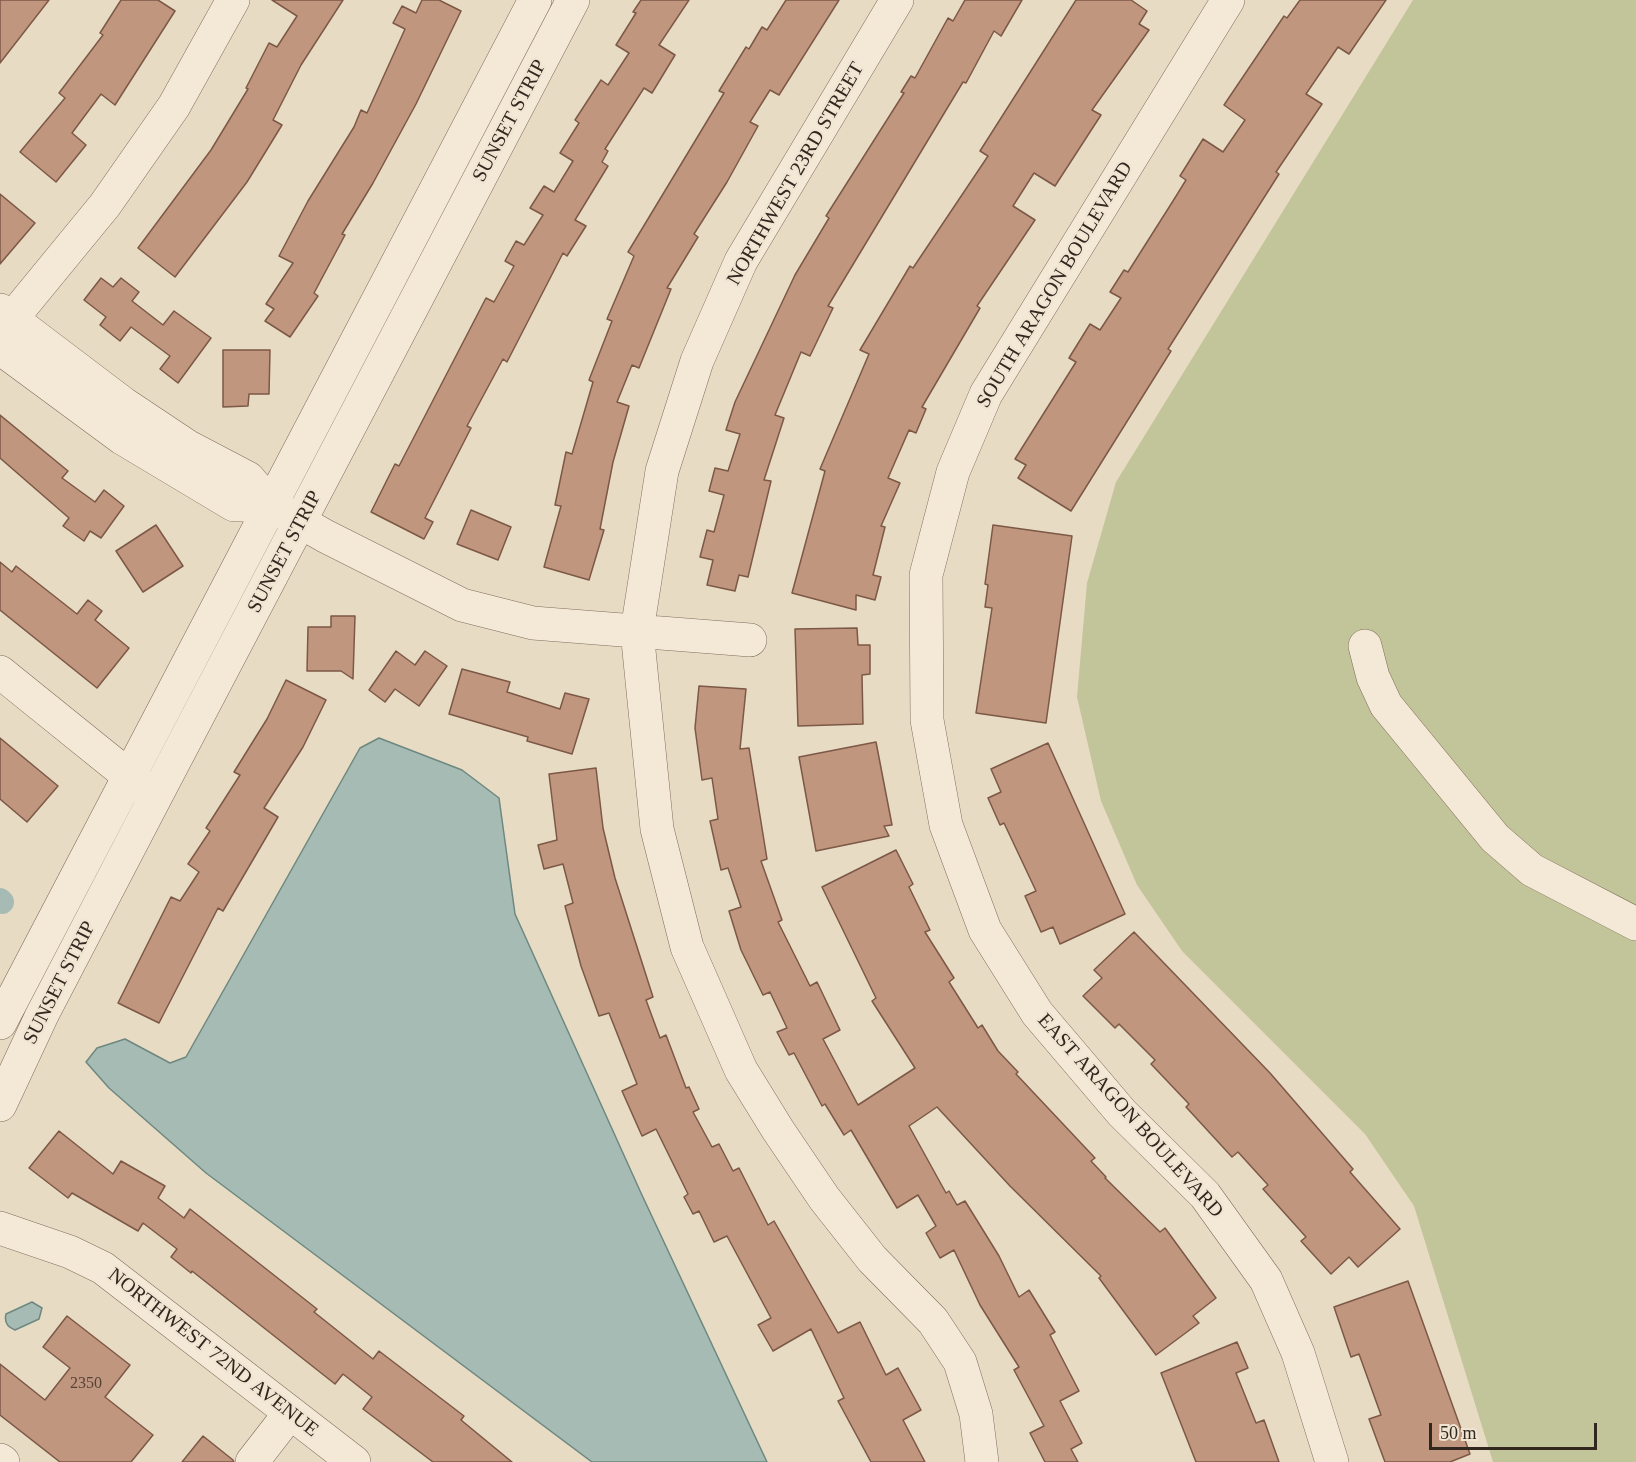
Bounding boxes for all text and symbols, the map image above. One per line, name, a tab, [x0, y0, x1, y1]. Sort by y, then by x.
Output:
street label: SUNSET STRIP	[468, 56, 552, 186]
street label: NORTHWEST 23RD STREET	[722, 58, 870, 290]
street label: SOUTH ARAGON BOULEVARD	[972, 158, 1138, 412]
street label: SUNSET STRIP	[243, 487, 327, 617]
street label: SUNSET STRIP	[19, 917, 101, 1049]
street label: EAST ARAGON BOULEVARD	[1032, 1009, 1228, 1223]
street label: NORTHWEST 72ND AVENUE	[103, 1263, 323, 1443]
house number: 2350	[70, 1374, 102, 1394]
scale bar	[1432, 1411, 1600, 1449]
text: 50 m	[1440, 1423, 1477, 1443]

